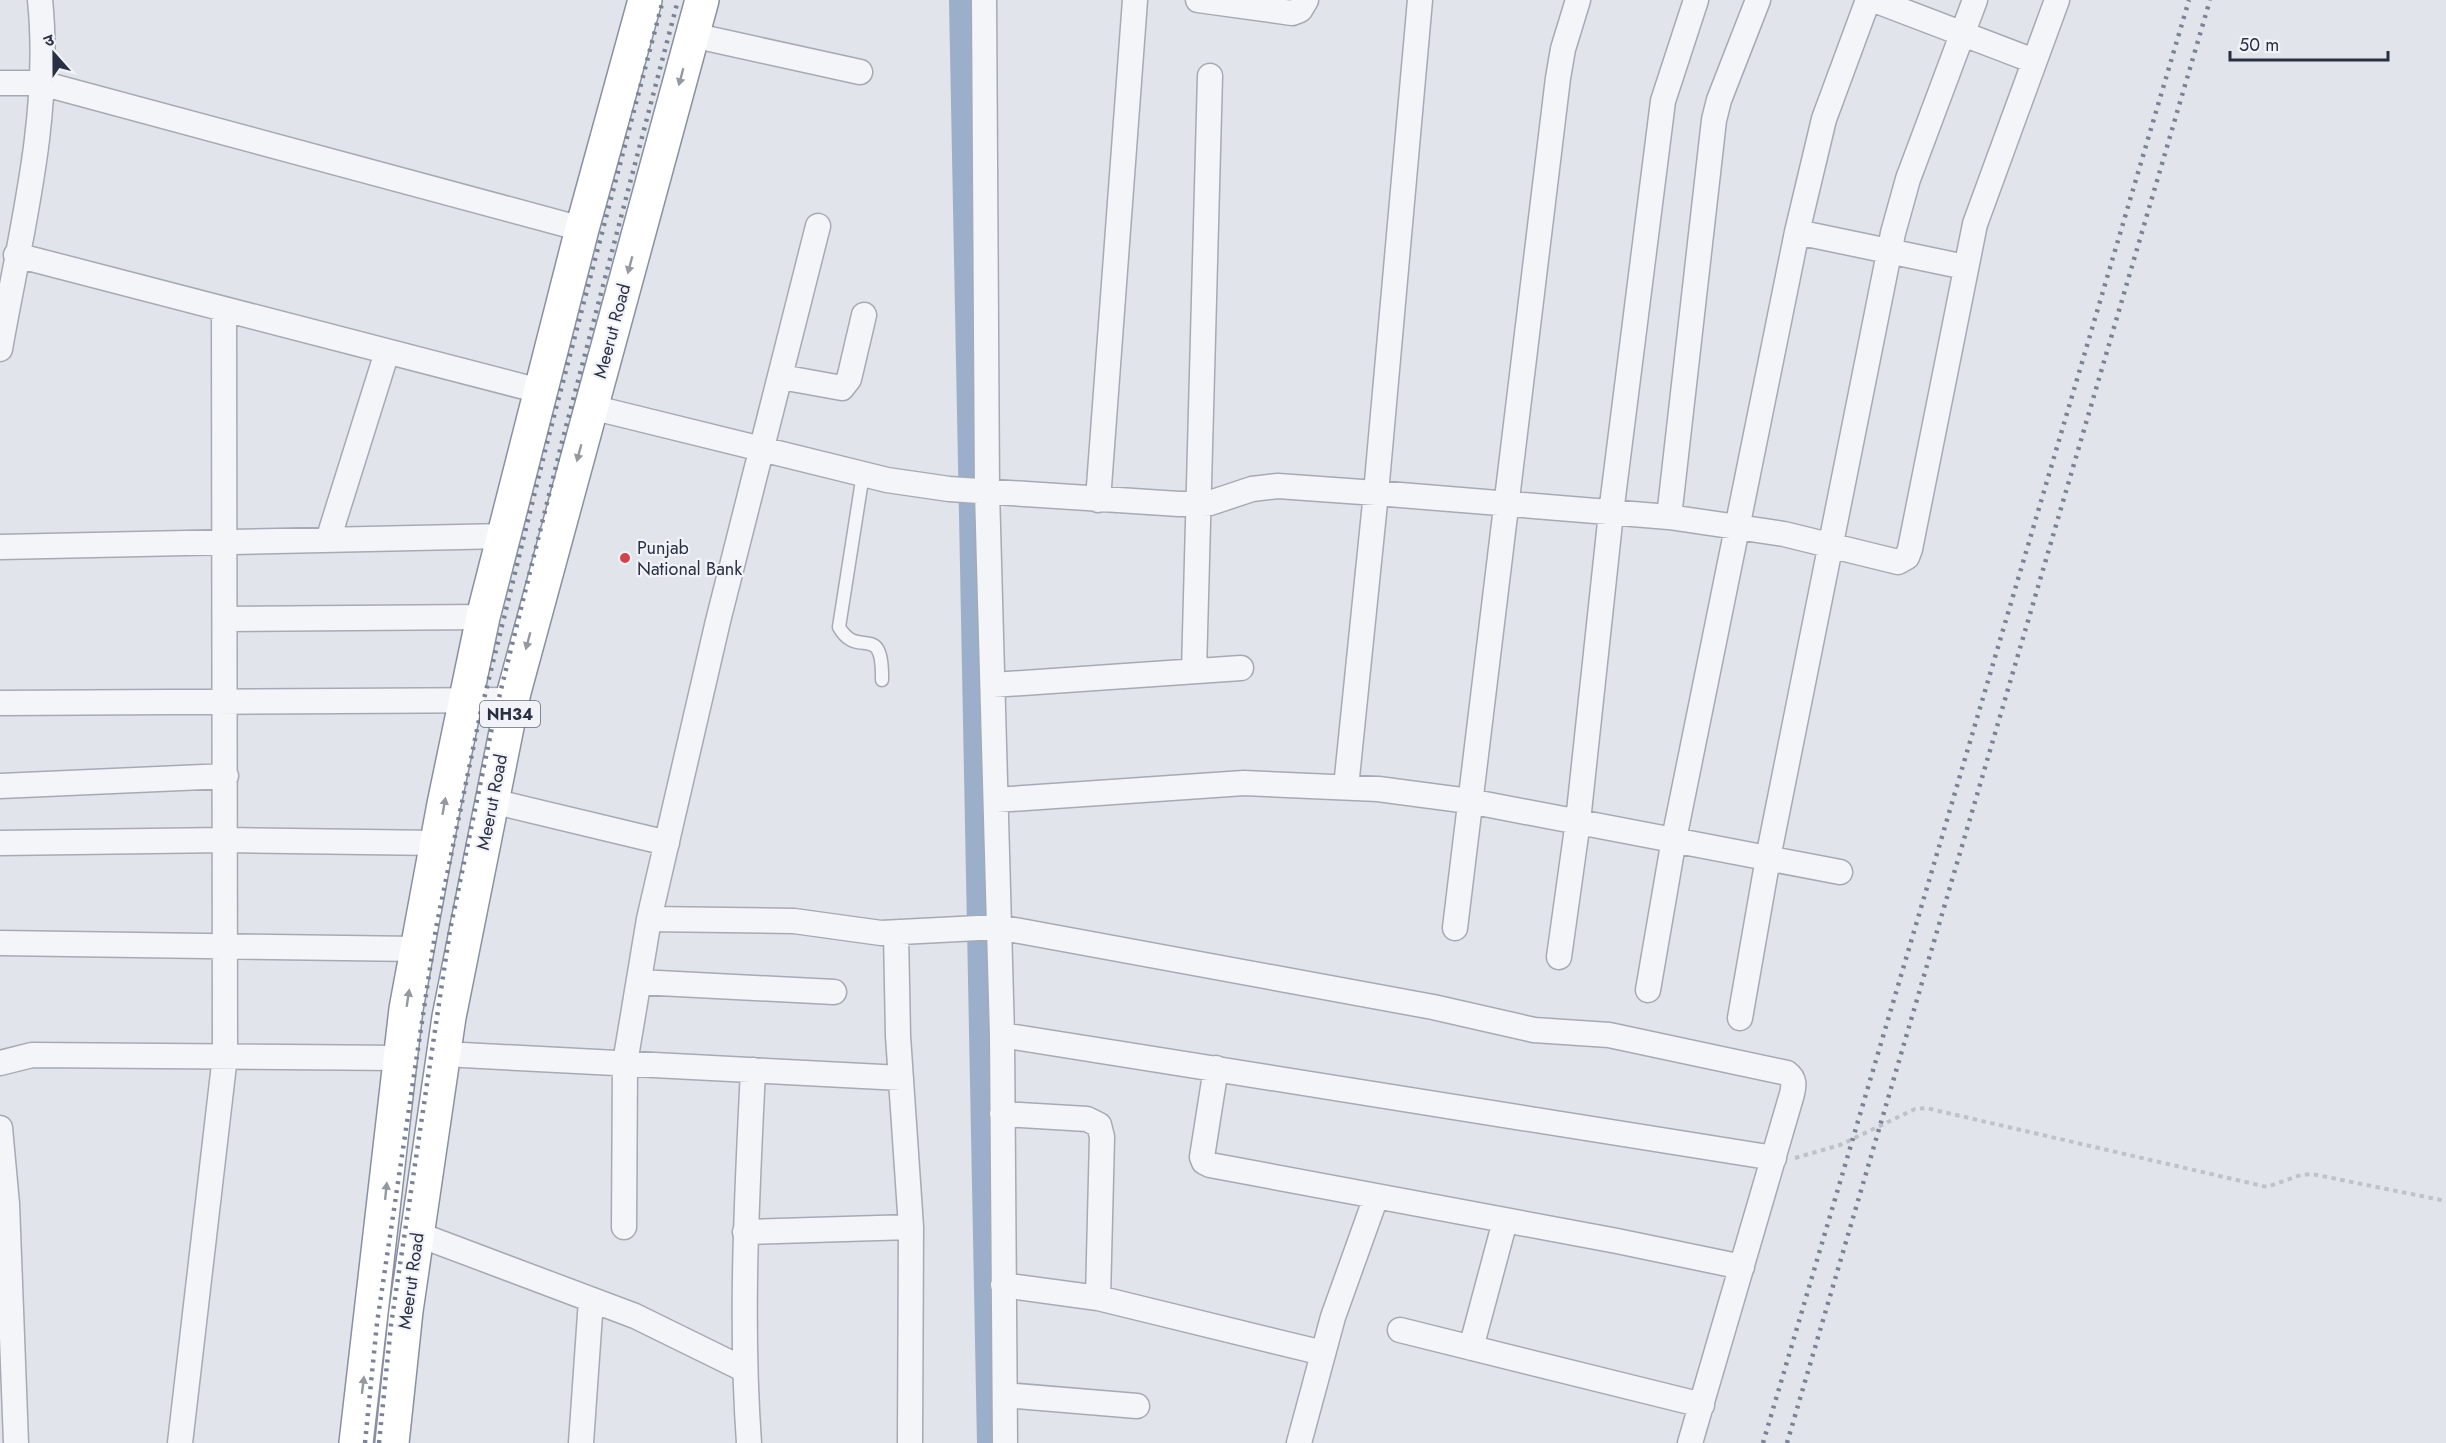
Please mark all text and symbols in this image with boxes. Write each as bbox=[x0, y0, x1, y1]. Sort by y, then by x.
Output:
north arrow bbox=[24, 24, 84, 84]
scale bar bbox=[2230, 24, 2388, 62]
text: उ bbox=[40, 28, 58, 53]
text: 50 m bbox=[2239, 32, 2279, 58]
one-way arrow bbox=[676, 68, 685, 86]
one-way arrow bbox=[625, 256, 634, 274]
street label: Meerut Road bbox=[587, 281, 637, 381]
one-way arrow bbox=[574, 444, 583, 462]
place label: Punjab National Bank bbox=[637, 535, 742, 582]
marker: Punjab National Bank bbox=[618, 551, 632, 565]
one-way arrow bbox=[522, 632, 532, 650]
road number: NH34 bbox=[480, 701, 540, 727]
street label: Meerut Road bbox=[470, 752, 514, 852]
one-way arrow bbox=[440, 796, 449, 815]
one-way arrow bbox=[404, 988, 413, 1007]
one-way arrow bbox=[381, 1182, 391, 1201]
street label: Meerut Road bbox=[391, 1231, 431, 1331]
one-way arrow bbox=[359, 1375, 368, 1394]

